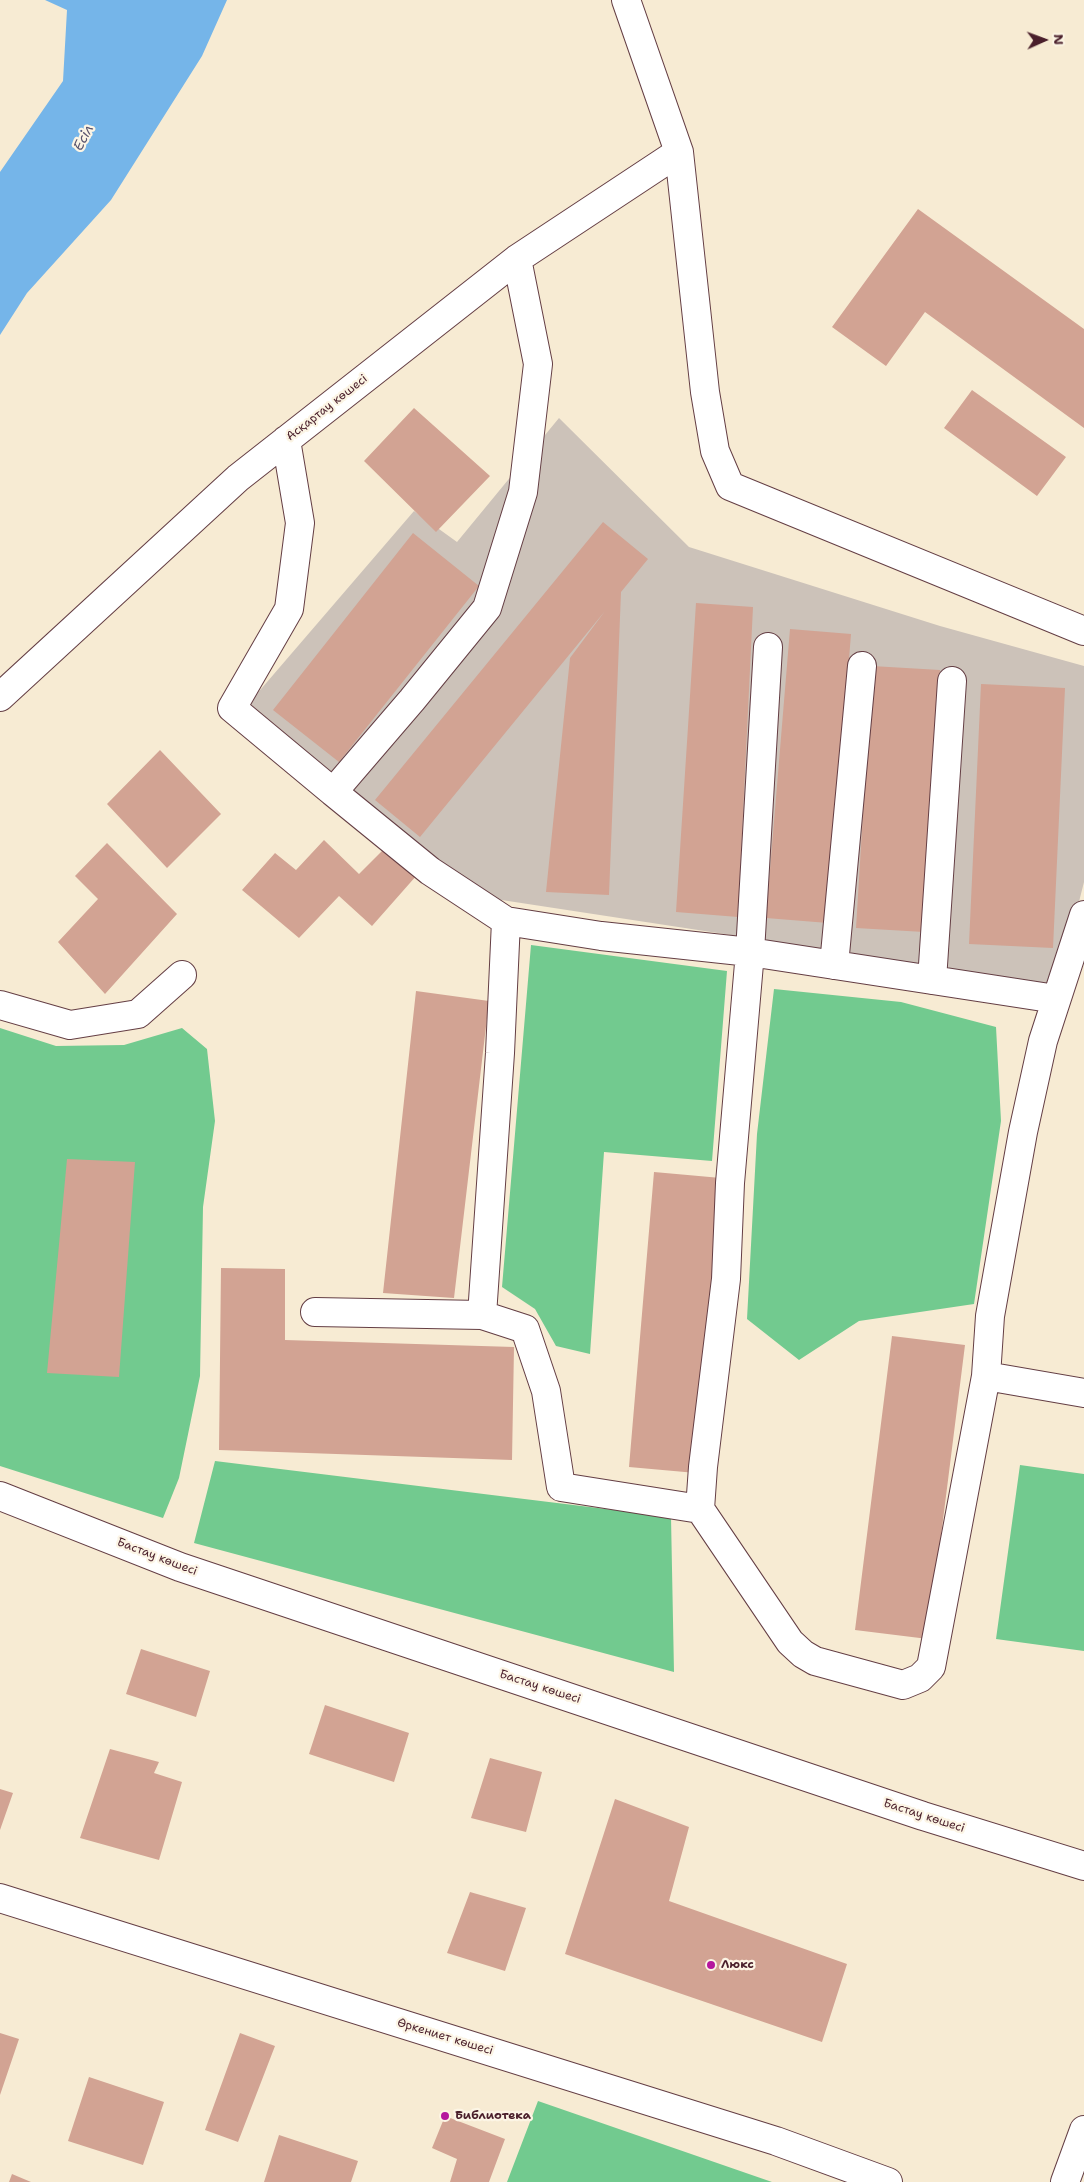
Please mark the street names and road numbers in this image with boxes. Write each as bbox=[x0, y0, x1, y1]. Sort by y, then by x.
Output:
street label: Асқартау көшесі bbox=[284, 372, 370, 444]
street label: Бастау көшесі bbox=[115, 1535, 199, 1579]
street label: Бастау көшесі bbox=[498, 1667, 582, 1707]
street label: Бастау көшесі bbox=[882, 1796, 966, 1836]
street label: Өркениет көшесі bbox=[395, 2016, 495, 2058]

